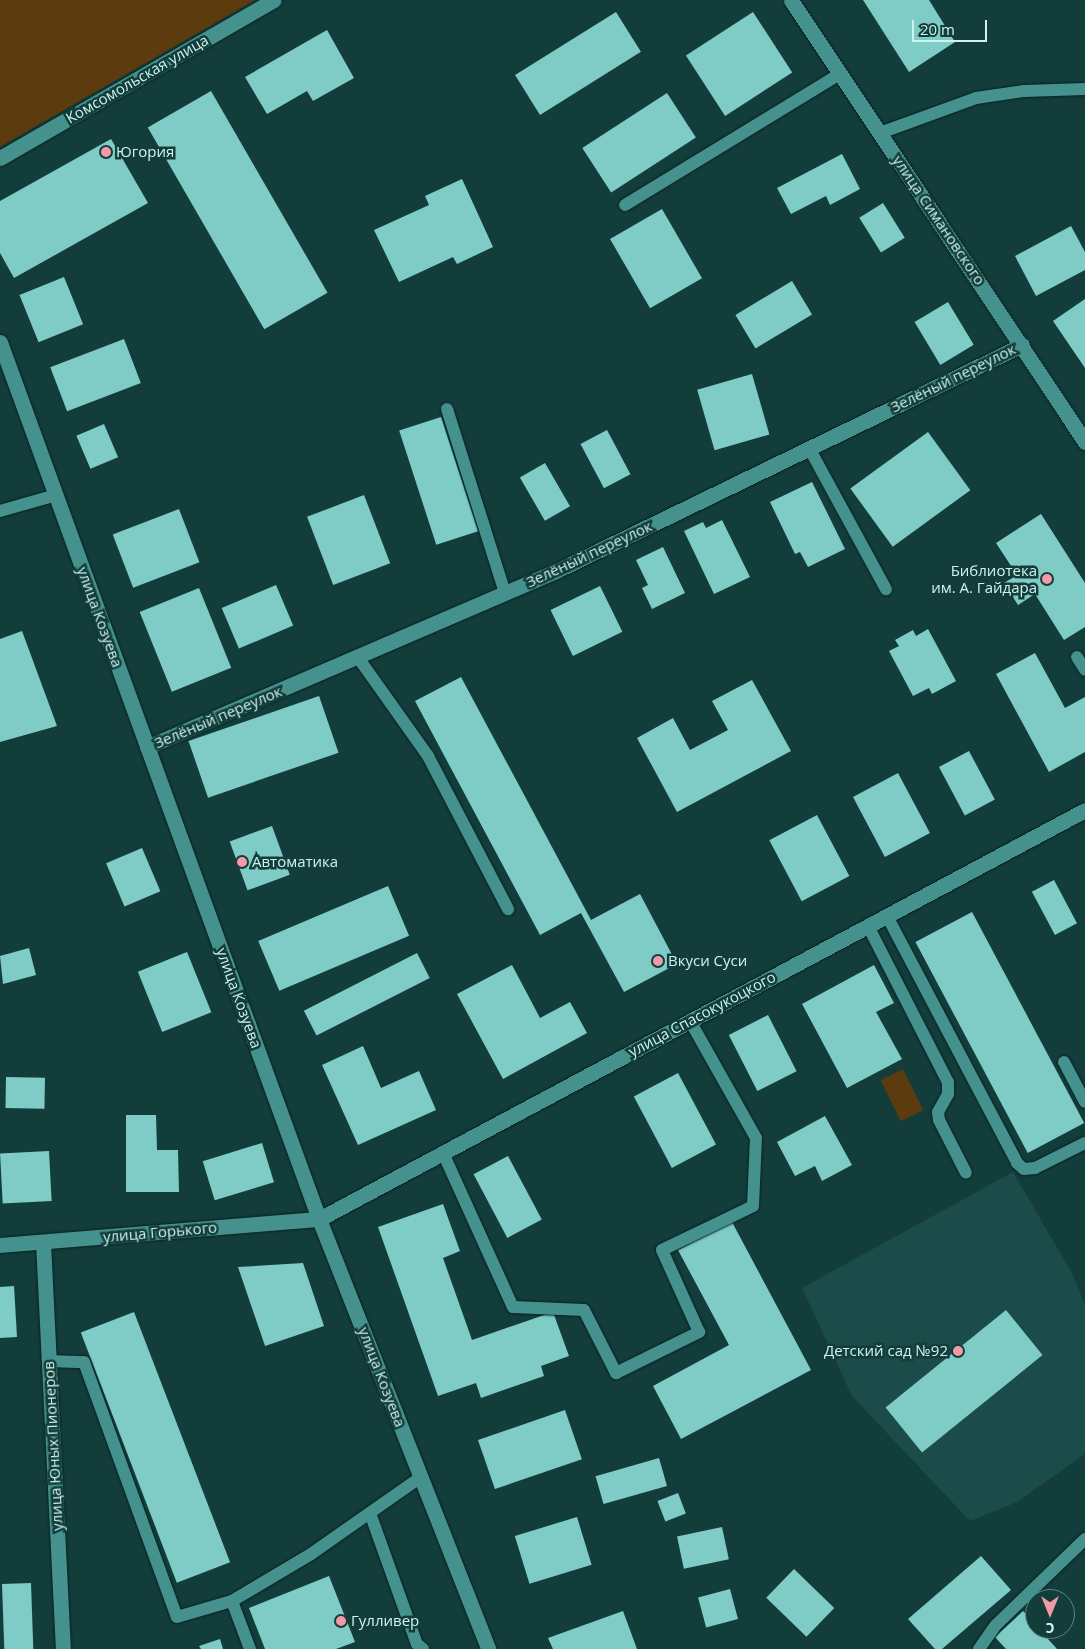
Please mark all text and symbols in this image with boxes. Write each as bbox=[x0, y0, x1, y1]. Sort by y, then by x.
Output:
scale bar bbox=[915, 10, 990, 42]
text: 20 m bbox=[920, 19, 955, 39]
street label: Комсомольская улица bbox=[62, 31, 212, 127]
place label: Югория bbox=[116, 143, 174, 161]
marker: Югория bbox=[100, 146, 112, 158]
street label: улица Симановского bbox=[889, 152, 989, 288]
street label: Зелёный переулок bbox=[888, 340, 1018, 416]
street label: Зелёный переулок bbox=[523, 517, 655, 591]
place label: Библиотека им. А. Гайдара bbox=[931, 561, 1037, 596]
street label: улица Козуева bbox=[73, 564, 127, 670]
marker: Библиотека им. А. Гайдара bbox=[1041, 573, 1053, 585]
street label: Зелёный переулок bbox=[152, 682, 284, 752]
place label: Автоматика bbox=[252, 853, 338, 871]
marker: Автоматика bbox=[236, 856, 248, 868]
street label: улица Козуева bbox=[212, 945, 266, 1051]
place label: Вкуси Суси bbox=[668, 952, 747, 970]
marker: Вкуси Суси bbox=[652, 955, 664, 967]
street label: улица Спасокукоцкого bbox=[625, 968, 779, 1060]
street label: улица Горького bbox=[102, 1218, 218, 1246]
street label: улица Козуева bbox=[355, 1324, 409, 1430]
place label: Детский сад №92 bbox=[824, 1342, 948, 1360]
marker: Детский сад №92 bbox=[952, 1345, 964, 1357]
street label: улица Юных Пионеров bbox=[40, 1361, 66, 1531]
north arrow bbox=[1025, 1589, 1075, 1639]
place label: Гулливер bbox=[351, 1612, 419, 1630]
marker: Гулливер bbox=[335, 1615, 347, 1627]
text: С bbox=[1046, 1619, 1054, 1638]

